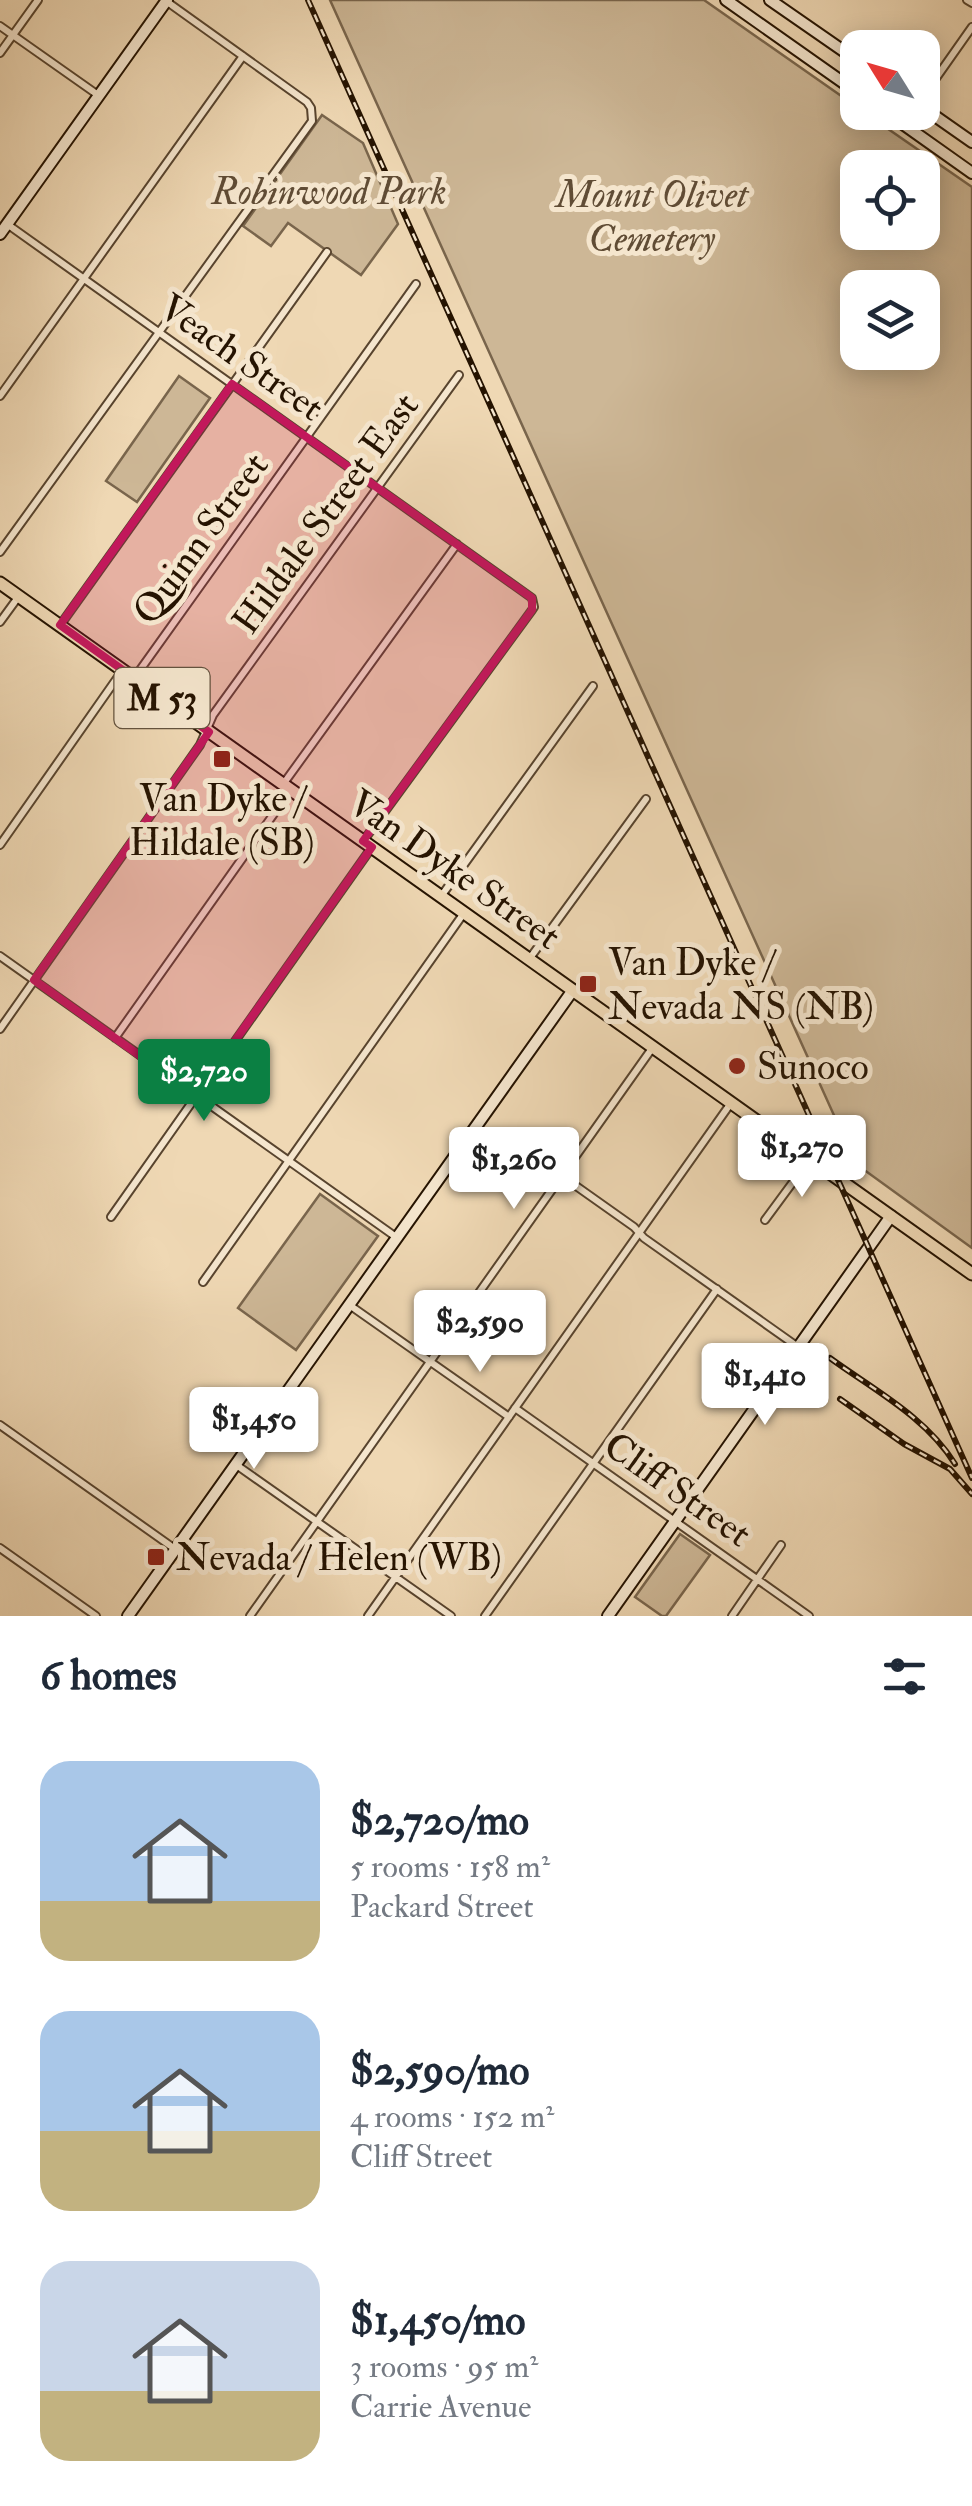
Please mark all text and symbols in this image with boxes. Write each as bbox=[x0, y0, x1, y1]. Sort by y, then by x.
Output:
north arrow bbox=[840, 30, 940, 130]
map controls bbox=[840, 30, 940, 370]
button: locate bbox=[840, 150, 940, 250]
park label: Robinwood Park bbox=[210, 168, 447, 216]
park label: Mount Olivet Cemetery bbox=[554, 171, 750, 263]
button: layers bbox=[840, 270, 940, 370]
street label: Veach Street bbox=[150, 284, 333, 432]
street label: Hildale Street East bbox=[222, 384, 429, 644]
street label: Quinn Street bbox=[122, 443, 279, 634]
road number: M 53 bbox=[114, 668, 210, 728]
marker: Van Dyke / Hildale (SB) bbox=[211, 748, 233, 770]
place label: Van Dyke / Hildale (SB) bbox=[129, 775, 315, 867]
street label: Van Dyke Street bbox=[339, 779, 570, 960]
place label: Van Dyke / Nevada NS (NB) bbox=[608, 939, 874, 1031]
marker: Van Dyke / Nevada NS (NB) bbox=[577, 973, 599, 995]
pin: $2,720 bbox=[123, 1039, 285, 1124]
place label: Sunoco bbox=[757, 1043, 869, 1091]
text: $2,720 bbox=[160, 1051, 248, 1091]
marker: Sunoco bbox=[726, 1055, 748, 1077]
pin: $1,270 bbox=[721, 1115, 883, 1200]
pin: $1,260 bbox=[433, 1127, 595, 1212]
text: $1,270 bbox=[760, 1127, 844, 1167]
text: $1,260 bbox=[471, 1139, 557, 1179]
pin: $2,590 bbox=[399, 1290, 561, 1375]
text: $2,590 bbox=[436, 1302, 524, 1342]
pin: $1,410 bbox=[684, 1343, 846, 1428]
text: $1,410 bbox=[724, 1355, 806, 1395]
pin: $1,450 bbox=[173, 1387, 335, 1472]
text: $1,450 bbox=[211, 1399, 297, 1439]
street label: Cliff Street bbox=[594, 1422, 760, 1558]
place label: Nevada / Helen (WB) bbox=[176, 1534, 502, 1582]
marker: Nevada / Helen (WB) bbox=[145, 1546, 167, 1568]
icon: filters bbox=[877, 1649, 932, 1704]
text: 6 homes bbox=[40, 1650, 177, 1702]
text: $2,720/mo bbox=[350, 1795, 529, 1847]
icon: home bbox=[120, 1801, 240, 1921]
text: 5 rooms · 158 m² bbox=[350, 1847, 550, 1887]
text: Packard Street bbox=[350, 1887, 534, 1927]
text: $2,590/mo bbox=[350, 2045, 529, 2097]
icon: home bbox=[120, 2051, 240, 2171]
text: 4 rooms · 152 m² bbox=[350, 2097, 554, 2137]
text: Cliff Street bbox=[350, 2137, 492, 2177]
text: $1,450/mo bbox=[350, 2295, 526, 2347]
icon: home bbox=[120, 2301, 240, 2421]
text: 3 rooms · 95 m² bbox=[350, 2347, 538, 2387]
text: Carrie Avenue bbox=[350, 2387, 531, 2427]

